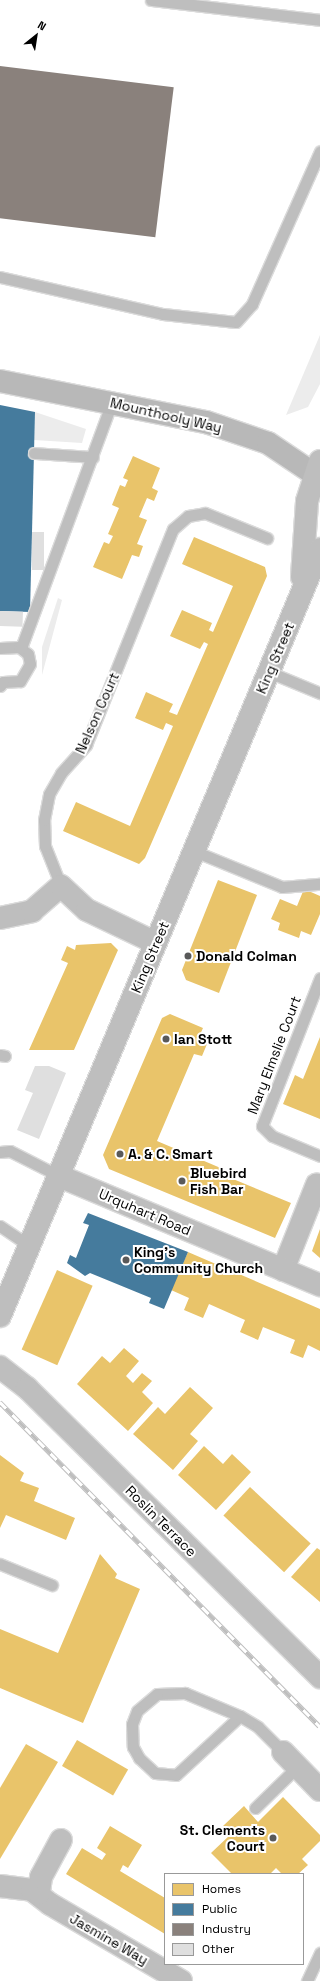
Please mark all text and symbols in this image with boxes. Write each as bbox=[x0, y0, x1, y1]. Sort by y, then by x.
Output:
north arrow bbox=[16, 16, 56, 56]
text: N bbox=[35, 18, 49, 34]
street label: Mounthooly Way bbox=[108, 394, 224, 436]
street label: King Street bbox=[252, 620, 298, 696]
street label: Nelson Court bbox=[72, 670, 122, 756]
street label: King Street bbox=[127, 919, 173, 995]
place label: Donald Colman bbox=[196, 948, 297, 964]
marker: Donald Colman bbox=[183, 951, 193, 961]
street label: Mary Elmslie Court bbox=[244, 994, 304, 1116]
place label: Ian Stott bbox=[174, 1031, 232, 1047]
marker: Ian Stott bbox=[161, 1034, 171, 1044]
place label: A. & C. Smart bbox=[128, 1146, 214, 1162]
marker: A. & C. Smart bbox=[115, 1149, 125, 1159]
place label: Bluebird Fish Bar bbox=[190, 1165, 247, 1198]
marker: Bluebird Fish Bar bbox=[177, 1176, 187, 1186]
street label: Urquhart Road bbox=[97, 1185, 193, 1239]
place label: King's Community Church bbox=[134, 1244, 263, 1276]
marker: King's Community Church bbox=[121, 1255, 131, 1265]
street label: Roslin Terrace bbox=[122, 1482, 200, 1560]
place label: St. Clements Court bbox=[179, 1822, 265, 1854]
marker: St. Clements Court bbox=[268, 1833, 278, 1843]
legend bbox=[164, 1873, 304, 1965]
text: Homes bbox=[202, 1881, 241, 1897]
text: Public bbox=[202, 1901, 237, 1917]
street label: Jasmine Way bbox=[67, 1910, 151, 1968]
text: Industry bbox=[202, 1921, 251, 1937]
text: Other bbox=[202, 1941, 235, 1957]

